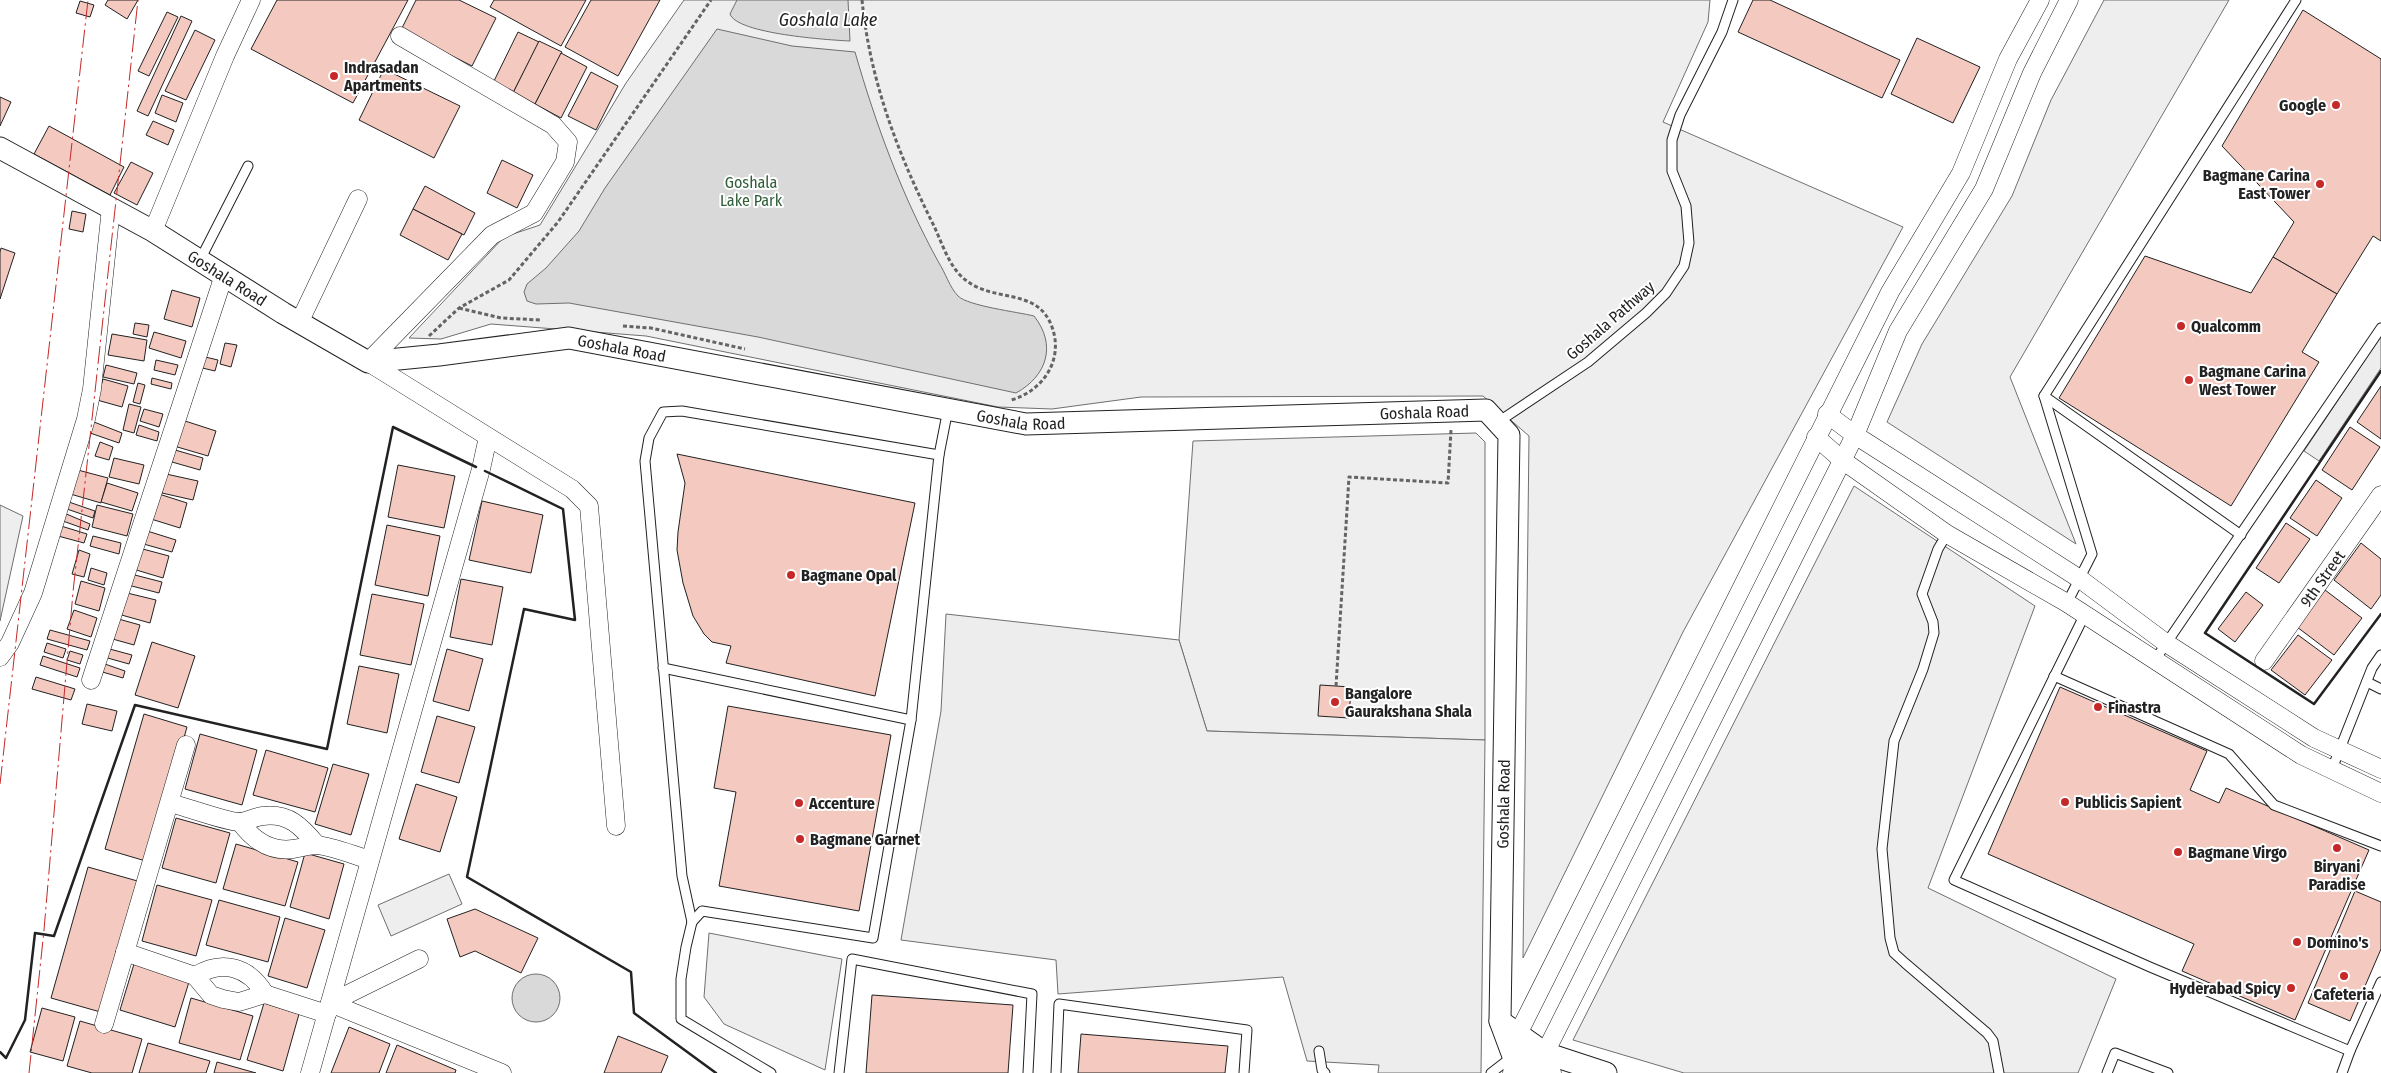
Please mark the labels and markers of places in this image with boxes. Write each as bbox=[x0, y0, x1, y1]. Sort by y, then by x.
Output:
place label: Indrasadan Apartments bbox=[343, 58, 422, 95]
marker: Indrasadan Apartments bbox=[328, 70, 340, 82]
place label: Google bbox=[2279, 96, 2326, 115]
marker: Google bbox=[2330, 99, 2342, 111]
place label: Bagmane Carina East Tower bbox=[2203, 166, 2310, 203]
marker: Bagmane Carina East Tower bbox=[2314, 178, 2326, 190]
place label: Qualcomm bbox=[2191, 317, 2261, 336]
marker: Qualcomm bbox=[2175, 320, 2187, 332]
place label: Bagmane Carina West Tower bbox=[2199, 362, 2306, 399]
marker: Bagmane Carina West Tower bbox=[2183, 374, 2195, 386]
place label: Bagmane Opal bbox=[801, 566, 897, 585]
marker: Bagmane Opal bbox=[785, 569, 797, 581]
place label: Bangalore Gaurakshana Shala bbox=[1345, 684, 1472, 721]
marker: Bangalore Gaurakshana Shala bbox=[1329, 696, 1341, 708]
place label: Finastra bbox=[2108, 698, 2161, 717]
marker: Finastra bbox=[2092, 701, 2104, 713]
place label: Publicis Sapient bbox=[2075, 793, 2182, 812]
place label: Accenture bbox=[808, 794, 875, 813]
marker: Publicis Sapient bbox=[2059, 796, 2071, 808]
marker: Accenture bbox=[793, 797, 805, 809]
place label: Bagmane Garnet bbox=[810, 830, 920, 849]
marker: Bagmane Garnet bbox=[794, 833, 806, 845]
marker: Biryani Paradise bbox=[2331, 842, 2343, 854]
place label: Bagmane Virgo bbox=[2188, 843, 2288, 862]
marker: Bagmane Virgo bbox=[2172, 846, 2184, 858]
place label: Biryani Paradise bbox=[2308, 857, 2366, 894]
place label: Domino's bbox=[2307, 933, 2369, 952]
marker: Domino's bbox=[2291, 936, 2303, 948]
marker: Cafeteria bbox=[2338, 970, 2350, 982]
place label: Hyderabad Spicy bbox=[2169, 979, 2281, 998]
marker: Hyderabad Spicy bbox=[2285, 982, 2297, 994]
place label: Cafeteria bbox=[2314, 985, 2374, 1004]

